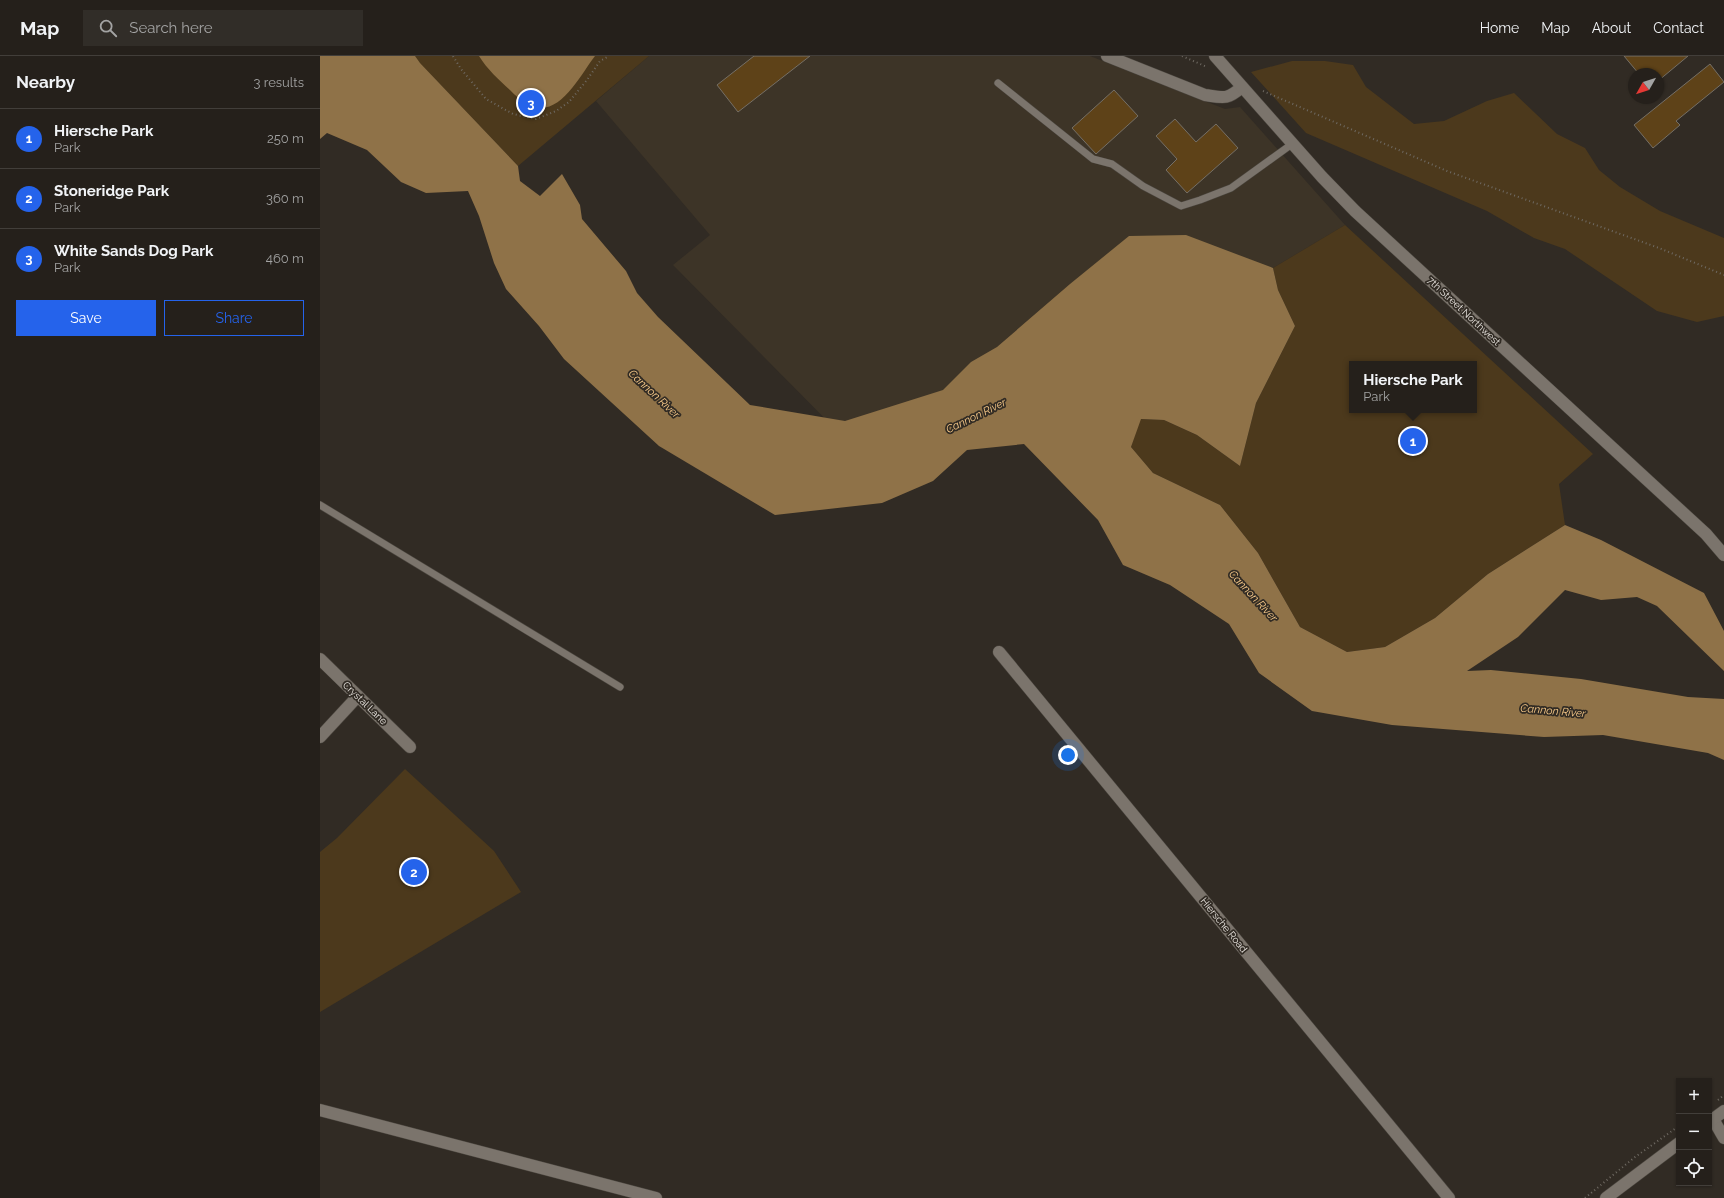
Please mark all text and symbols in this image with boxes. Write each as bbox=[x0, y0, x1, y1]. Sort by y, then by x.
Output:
search box bbox=[83, 10, 363, 46]
text: Map bbox=[20, 17, 59, 39]
icon: search bbox=[97, 17, 119, 39]
text: Search here bbox=[129, 19, 213, 37]
text: Home bbox=[1480, 20, 1519, 36]
text: Map bbox=[1541, 20, 1570, 36]
text: About bbox=[1592, 20, 1631, 36]
text: Contact bbox=[1653, 20, 1704, 36]
north arrow bbox=[1628, 68, 1664, 104]
text: Nearby bbox=[16, 72, 75, 92]
text: 3 results bbox=[254, 75, 304, 90]
pin: 3 bbox=[518, 88, 544, 118]
text: Hiersche Park bbox=[54, 122, 153, 140]
text: 1 bbox=[26, 131, 32, 146]
text: 250 m bbox=[267, 131, 304, 146]
text: Park bbox=[54, 140, 81, 155]
text: Stoneridge Park bbox=[54, 182, 169, 200]
text: 2 bbox=[25, 191, 33, 206]
text: 360 m bbox=[266, 191, 304, 206]
text: Park bbox=[54, 200, 81, 215]
text: White Sands Dog Park bbox=[54, 242, 213, 260]
text: 3 bbox=[25, 251, 33, 266]
text: 460 m bbox=[266, 251, 304, 266]
text: Park bbox=[54, 260, 81, 275]
street label: 7th Street Northwest bbox=[1425, 274, 1503, 348]
button: Save bbox=[16, 300, 156, 336]
button: Share bbox=[164, 300, 304, 336]
popup bbox=[1349, 361, 1477, 413]
water label: Cannon River bbox=[626, 367, 683, 422]
text: Hiersche Park bbox=[1363, 371, 1463, 389]
text: Park bbox=[1363, 389, 1390, 404]
water label: Cannon River bbox=[944, 395, 1009, 436]
pin: 1 bbox=[1400, 426, 1426, 456]
water label: Cannon River bbox=[1226, 568, 1281, 625]
street label: Crystal Lane bbox=[341, 679, 389, 727]
water label: Cannon River bbox=[1520, 702, 1587, 720]
your location bbox=[1058, 745, 1078, 765]
pin: 2 bbox=[401, 857, 427, 887]
street label: Hiersche Road bbox=[1198, 895, 1250, 955]
map controls bbox=[1676, 1078, 1712, 1186]
button: + bbox=[1676, 1078, 1712, 1114]
button: − bbox=[1676, 1114, 1712, 1150]
button: locate bbox=[1676, 1150, 1712, 1186]

